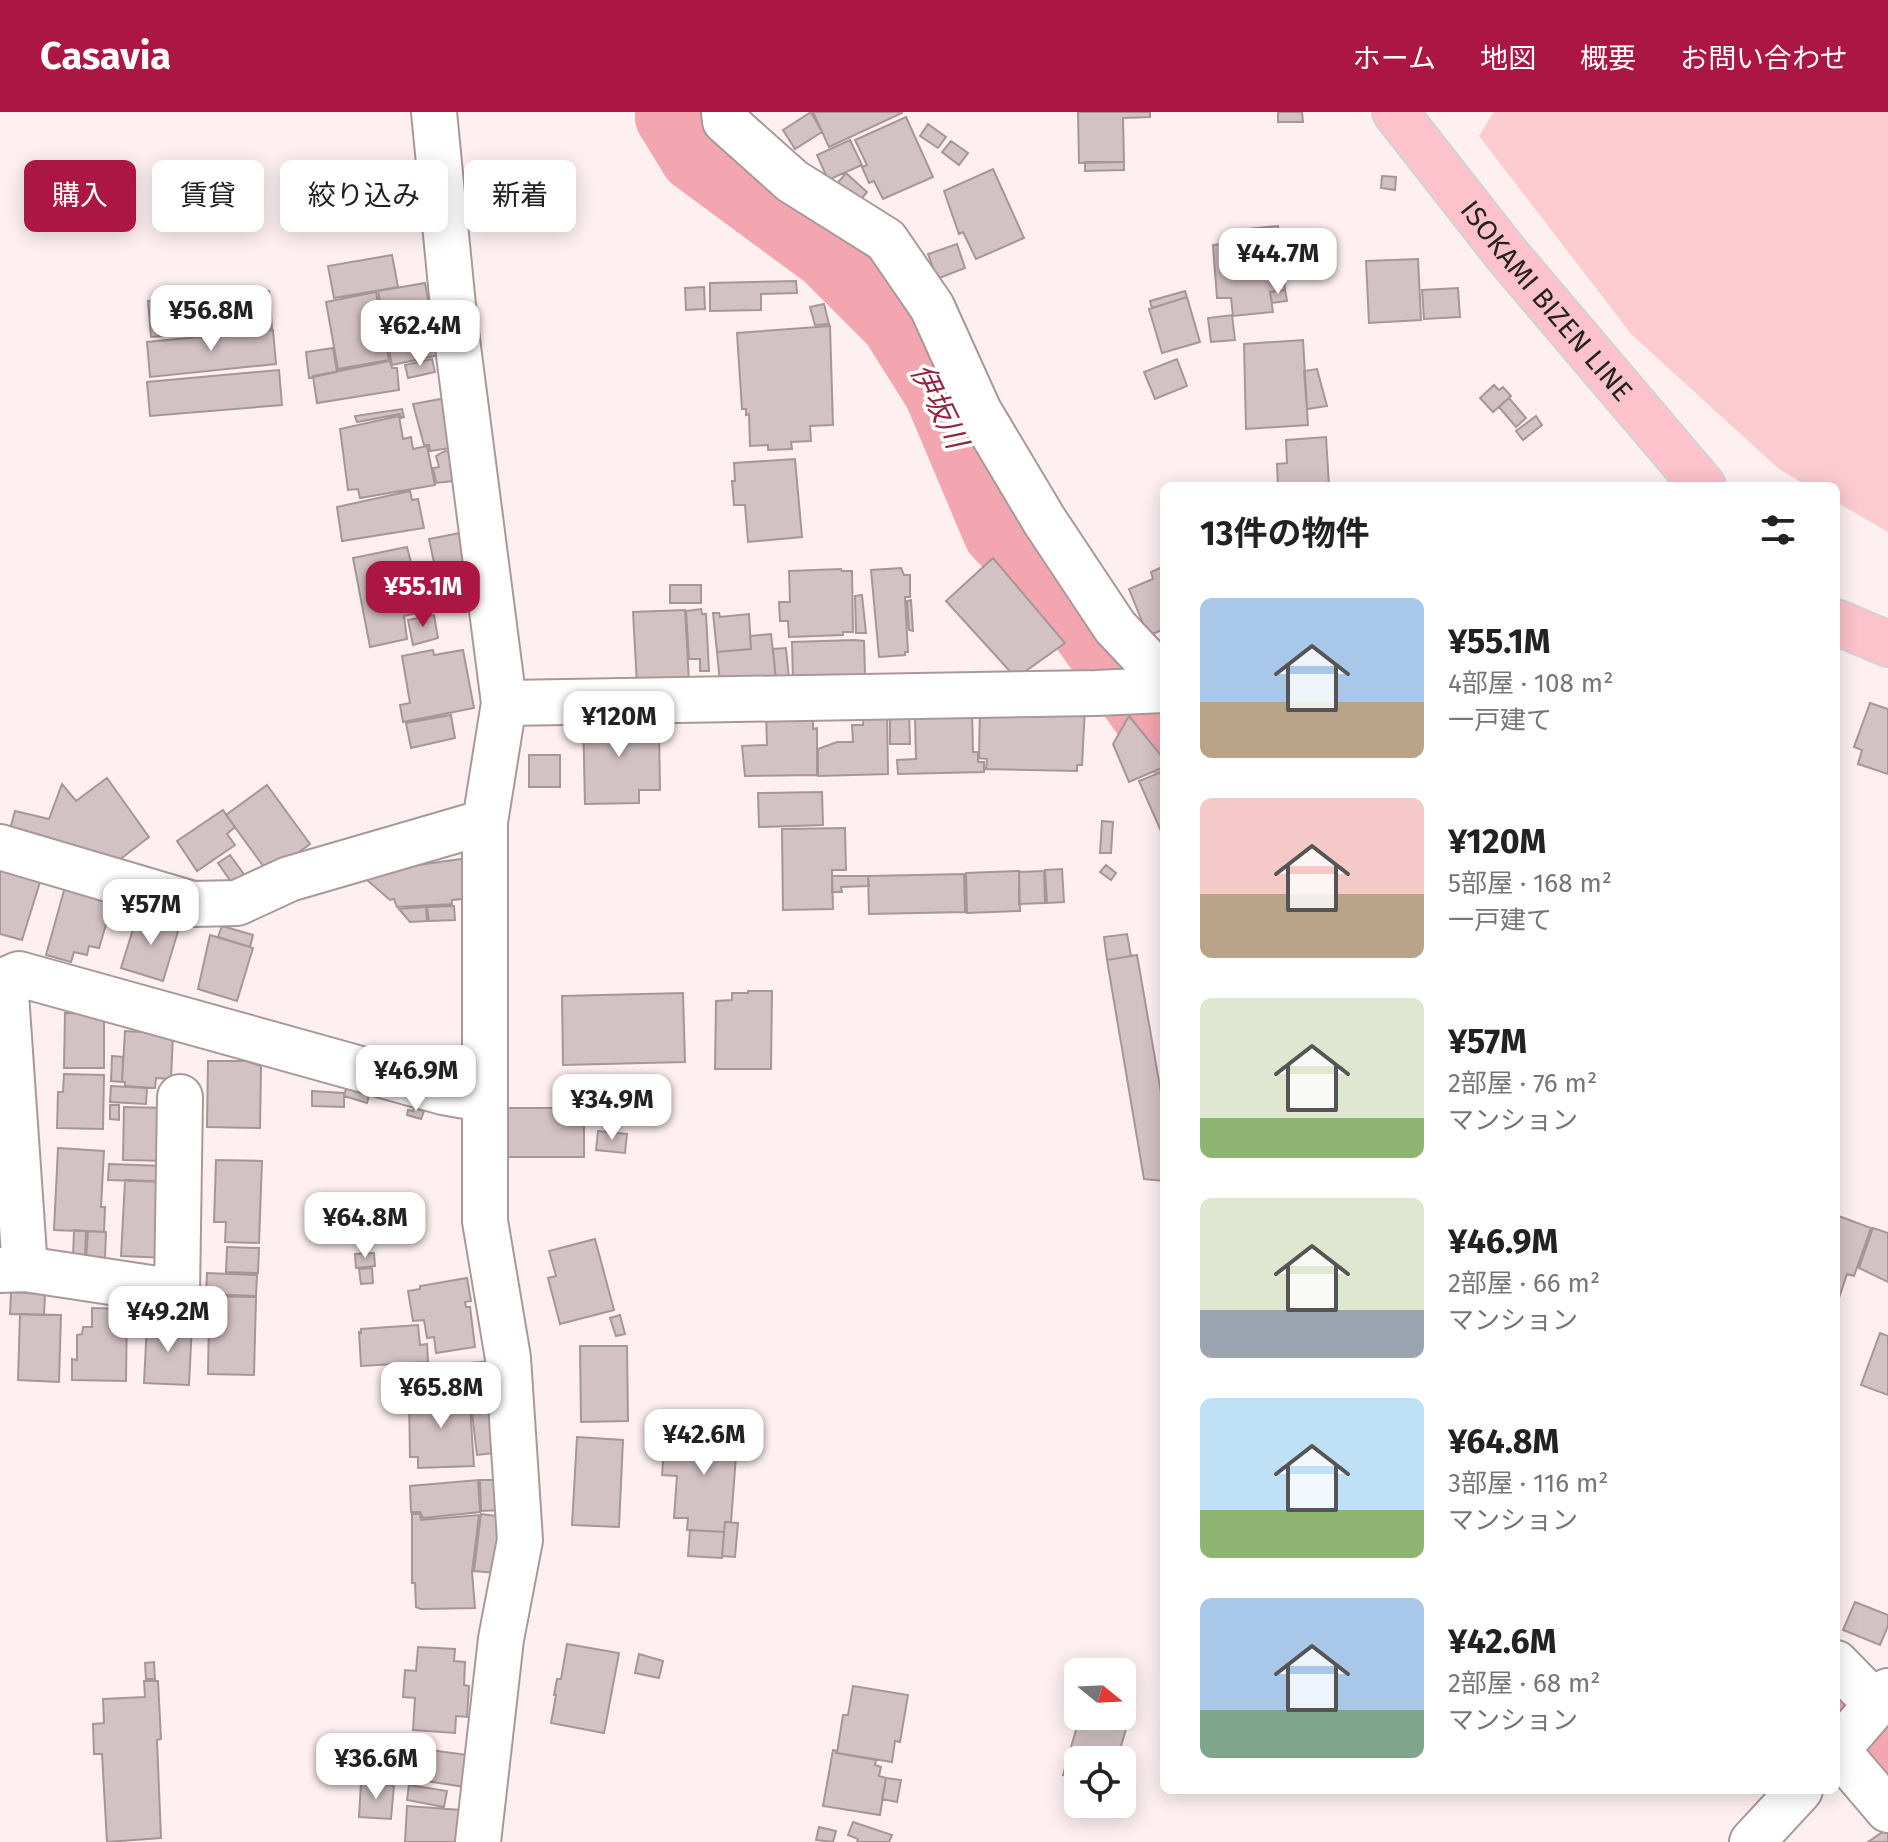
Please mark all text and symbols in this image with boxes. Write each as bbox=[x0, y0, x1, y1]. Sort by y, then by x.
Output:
text: Casavia bbox=[40, 33, 171, 79]
text: ホーム bbox=[1353, 42, 1436, 75]
text: 地図 bbox=[1480, 42, 1536, 75]
text: 概要 bbox=[1580, 42, 1636, 75]
text: お問い合わせ bbox=[1680, 42, 1848, 75]
chip: 購入 bbox=[24, 160, 136, 232]
chip: 賃貸 bbox=[152, 160, 264, 232]
chip: 絞り込み bbox=[280, 160, 448, 232]
chip: 新着 bbox=[464, 160, 576, 232]
street label: ISOKAMI BIZEN LINE bbox=[1454, 194, 1639, 408]
pin: ¥44.7M bbox=[1213, 228, 1343, 296]
text: ¥44.7M bbox=[1237, 238, 1319, 269]
pin: ¥56.8M bbox=[146, 285, 276, 353]
text: ¥56.8M bbox=[169, 295, 253, 326]
pin: ¥62.4M bbox=[355, 300, 485, 368]
text: ¥62.4M bbox=[379, 310, 461, 341]
water label: 伊坂川 bbox=[903, 358, 976, 457]
icon: filters bbox=[1756, 508, 1800, 552]
text: 13件の物件 bbox=[1200, 513, 1369, 554]
pin: ¥55.1M bbox=[358, 561, 488, 629]
text: ¥55.1M bbox=[384, 571, 462, 602]
text: ¥55.1M bbox=[1448, 621, 1551, 662]
icon: home bbox=[1264, 630, 1360, 726]
text: 4部屋 · 108 m² bbox=[1448, 668, 1613, 699]
pin: ¥120M bbox=[563, 691, 675, 759]
text: ¥120M bbox=[581, 701, 657, 732]
text: 一戸建て bbox=[1448, 705, 1552, 736]
text: ¥120M bbox=[1448, 821, 1546, 862]
icon: home bbox=[1264, 830, 1360, 926]
text: 5部屋 · 168 m² bbox=[1448, 868, 1612, 899]
pin: ¥57M bbox=[104, 879, 198, 947]
text: ¥57M bbox=[121, 889, 181, 920]
text: 一戸建て bbox=[1448, 905, 1552, 936]
text: ¥57M bbox=[1448, 1021, 1527, 1062]
icon: home bbox=[1264, 1030, 1360, 1126]
pin: ¥46.9M bbox=[351, 1045, 481, 1113]
text: ¥46.9M bbox=[374, 1055, 458, 1086]
text: 2部屋 · 76 m² bbox=[1448, 1068, 1597, 1099]
pin: ¥34.9M bbox=[547, 1074, 677, 1142]
text: ¥34.9M bbox=[570, 1084, 654, 1115]
text: マンション bbox=[1448, 1105, 1578, 1136]
pin: ¥64.8M bbox=[300, 1192, 430, 1260]
text: ¥64.8M bbox=[322, 1202, 408, 1233]
text: ¥46.9M bbox=[1448, 1221, 1558, 1262]
icon: home bbox=[1264, 1230, 1360, 1326]
text: 2部屋 · 66 m² bbox=[1448, 1268, 1600, 1299]
pin: ¥49.2M bbox=[103, 1286, 233, 1354]
text: ¥49.2M bbox=[126, 1296, 210, 1327]
text: マンション bbox=[1448, 1305, 1578, 1336]
pin: ¥65.8M bbox=[376, 1362, 506, 1430]
text: ¥65.8M bbox=[399, 1372, 483, 1403]
pin: ¥42.6M bbox=[639, 1409, 769, 1477]
text: ¥42.6M bbox=[663, 1419, 745, 1450]
text: ¥64.8M bbox=[1448, 1421, 1559, 1462]
icon: home bbox=[1264, 1430, 1360, 1526]
text: 3部屋 · 116 m² bbox=[1448, 1468, 1608, 1499]
text: マンション bbox=[1448, 1505, 1578, 1536]
text: ¥42.6M bbox=[1448, 1621, 1556, 1662]
icon: home bbox=[1264, 1630, 1360, 1726]
north arrow bbox=[1064, 1658, 1136, 1730]
map controls bbox=[1064, 1658, 1136, 1818]
text: 2部屋 · 68 m² bbox=[1448, 1668, 1601, 1699]
text: マンション bbox=[1448, 1705, 1578, 1736]
pin: ¥36.6M bbox=[311, 1733, 441, 1801]
text: ¥36.6M bbox=[334, 1743, 418, 1774]
button: locate bbox=[1064, 1746, 1136, 1818]

